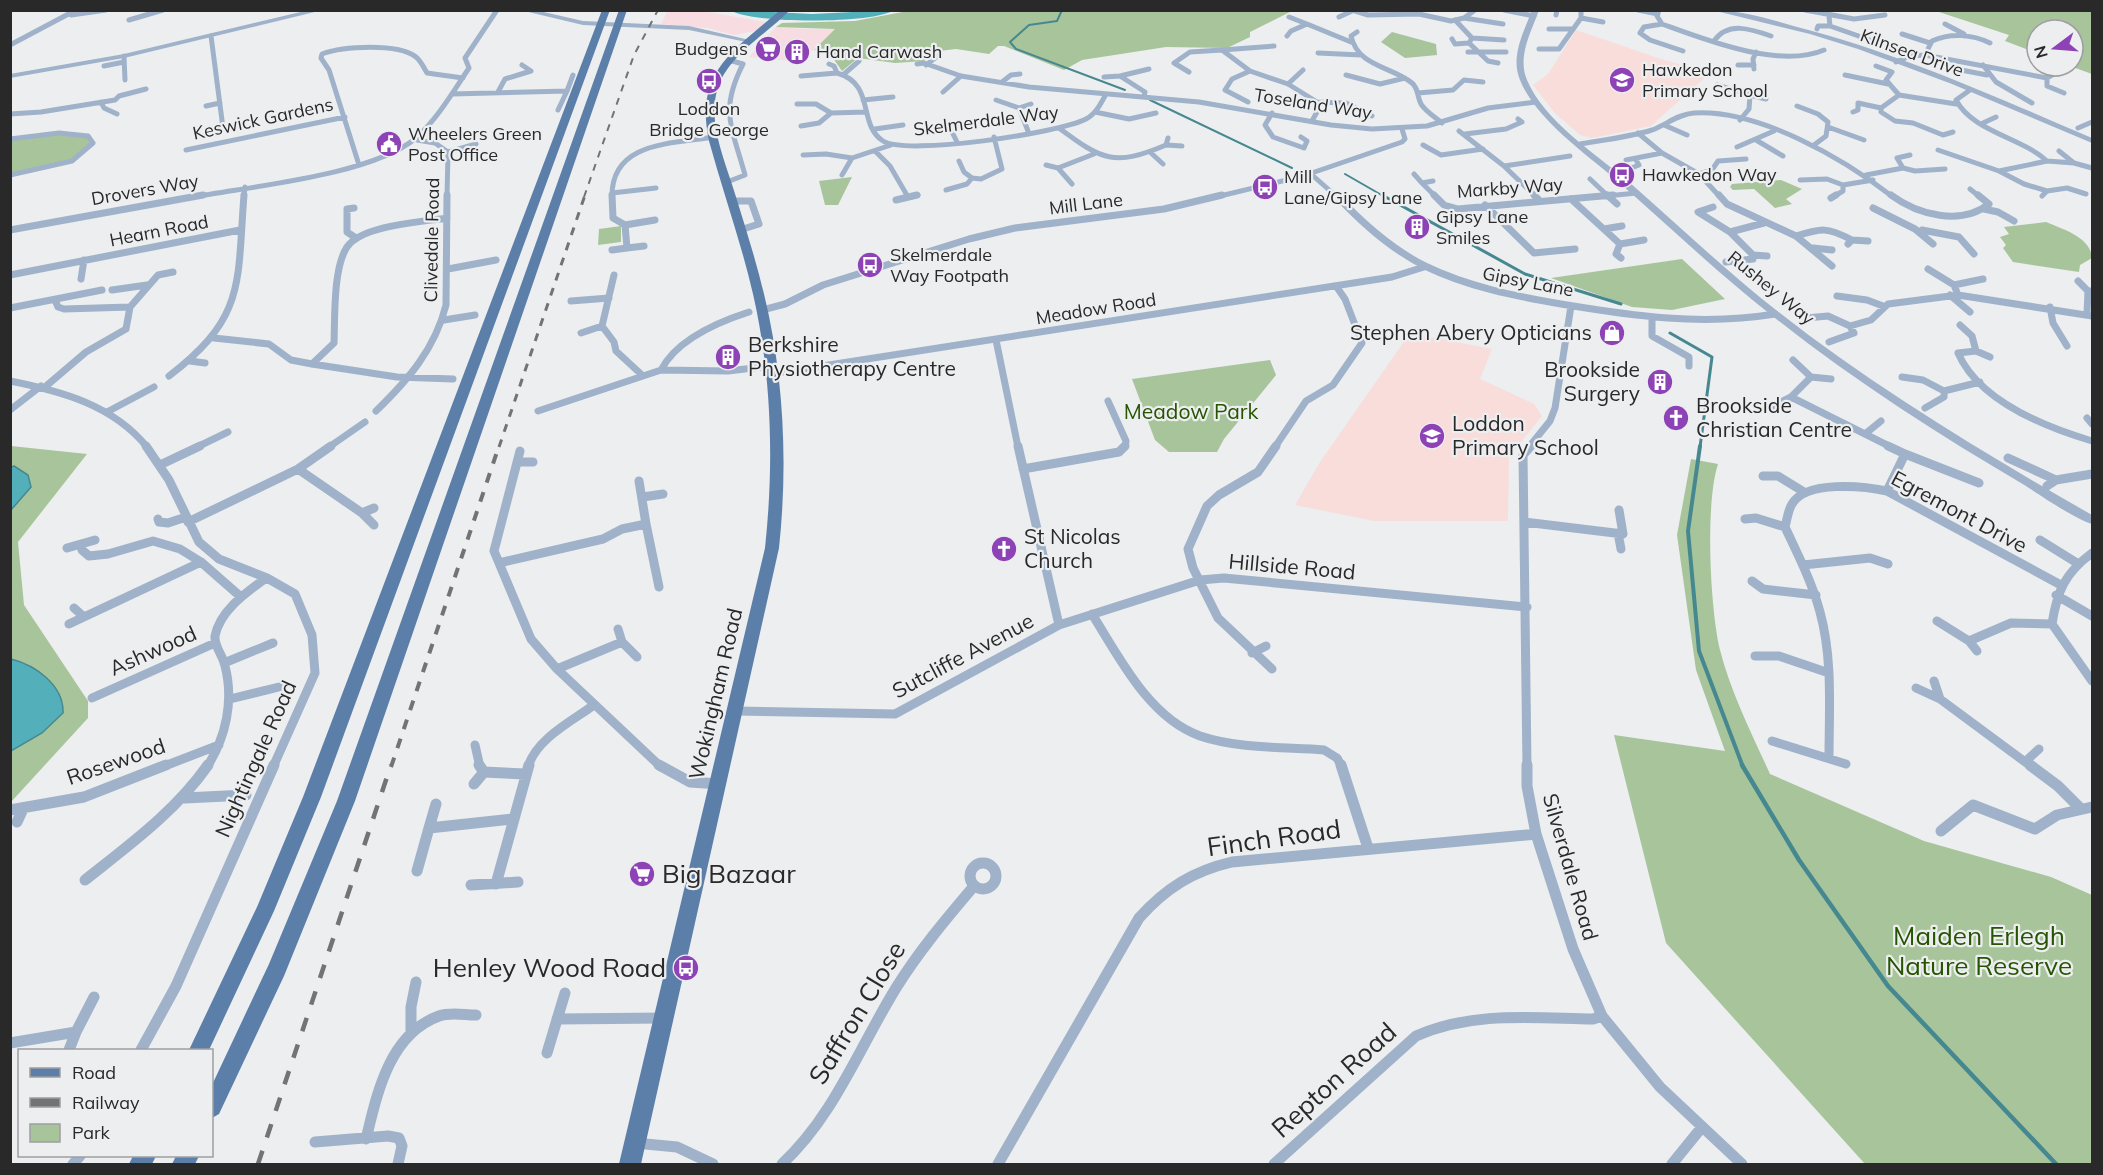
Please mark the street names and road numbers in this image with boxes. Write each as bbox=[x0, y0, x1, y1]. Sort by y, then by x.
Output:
street label: Kilnsea Drive bbox=[1857, 23, 1967, 82]
street label: Toseland Way bbox=[1253, 83, 1374, 124]
street label: Keswick Gardens bbox=[191, 92, 335, 145]
street label: Skelmerdale Way bbox=[912, 100, 1060, 141]
street label: Drovers Way bbox=[89, 169, 201, 210]
street label: Markby Way bbox=[1456, 172, 1564, 203]
street label: Clivedale Road bbox=[419, 177, 444, 302]
street label: Mill Lane bbox=[1048, 188, 1124, 219]
street label: Hearn Road bbox=[107, 210, 210, 251]
street label: Rushey Way bbox=[1723, 245, 1820, 330]
street label: Gipsy Lane bbox=[1481, 261, 1576, 302]
street label: Meadow Road bbox=[1034, 288, 1158, 329]
street label: Egremont Drive bbox=[1887, 464, 2032, 558]
street label: Hillside Road bbox=[1227, 547, 1357, 585]
street label: Wokingham Road bbox=[683, 605, 747, 782]
street label: Sutcliffe Avenue bbox=[887, 607, 1038, 703]
street label: Ashwood bbox=[105, 619, 200, 681]
street label: Nightingale Road bbox=[209, 676, 301, 841]
street label: Rosewood bbox=[63, 732, 168, 790]
street label: Silverdale Road bbox=[1538, 790, 1604, 943]
street label: Finch Road bbox=[1205, 812, 1343, 863]
street label: Saffron Close bbox=[801, 935, 912, 1090]
street label: Repton Road bbox=[1264, 1015, 1403, 1144]

